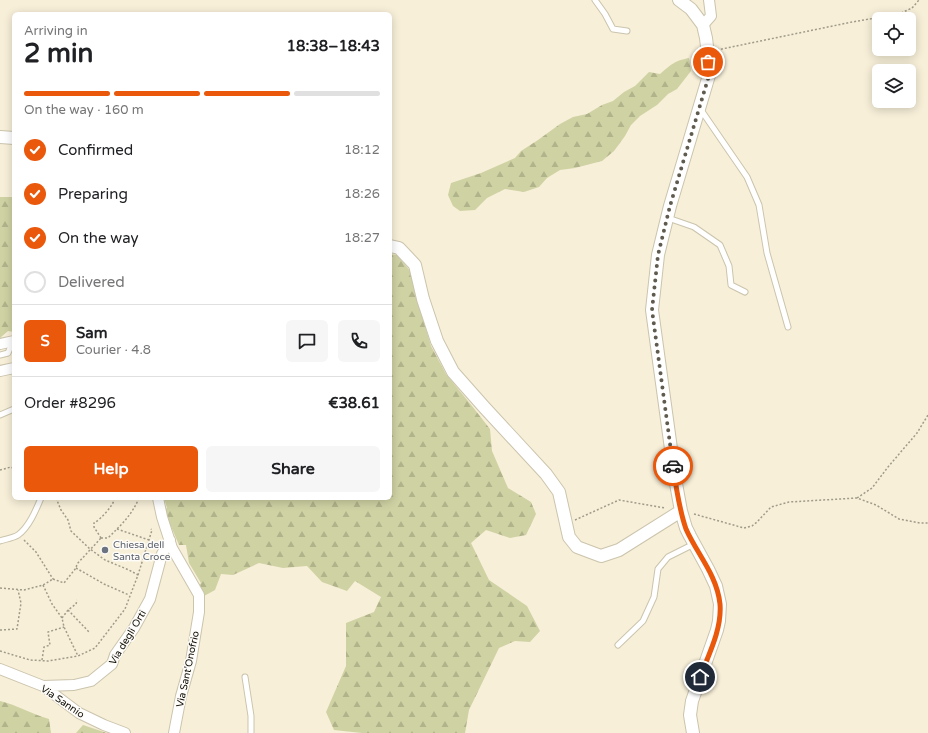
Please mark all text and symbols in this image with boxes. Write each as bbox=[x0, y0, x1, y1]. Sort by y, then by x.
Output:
map controls bbox=[872, 12, 916, 108]
button: locate bbox=[872, 12, 916, 56]
text: Arriving in bbox=[24, 23, 88, 39]
text: 18:38–18:43 bbox=[287, 37, 380, 55]
text: 2 min bbox=[24, 38, 93, 69]
pin bbox=[691, 45, 725, 79]
icon: bag bbox=[697, 51, 719, 73]
button: layers bbox=[872, 64, 916, 108]
text: On the way · 160 m bbox=[24, 102, 144, 118]
icon: check bbox=[24, 139, 46, 161]
text: Confirmed bbox=[58, 141, 133, 159]
text: 18:12 bbox=[344, 142, 380, 158]
icon: check bbox=[24, 183, 46, 205]
text: Preparing bbox=[58, 185, 128, 203]
text: 18:26 bbox=[344, 186, 380, 202]
icon: check bbox=[24, 227, 46, 249]
text: On the way bbox=[58, 229, 138, 247]
text: 18:27 bbox=[344, 230, 380, 246]
text: Delivered bbox=[58, 273, 125, 291]
button: chat bbox=[286, 320, 328, 362]
button: phone bbox=[338, 320, 380, 362]
text: Sam bbox=[76, 324, 107, 342]
text: S bbox=[40, 332, 50, 350]
text: Courier · 4.8 bbox=[76, 342, 151, 358]
text: Order #8296 bbox=[24, 394, 116, 412]
text: €38.61 bbox=[328, 394, 380, 412]
button: Help bbox=[24, 446, 198, 492]
button: Share bbox=[206, 446, 380, 492]
courier bbox=[653, 446, 693, 486]
icon: car bbox=[662, 455, 684, 477]
place label: Chiesa dell Santa Croce bbox=[113, 539, 171, 563]
marker: Chiesa dell Santa Croce bbox=[100, 545, 110, 555]
street label: Via degli Orti bbox=[107, 608, 149, 667]
street label: Via Sant'Onofrio bbox=[174, 630, 202, 708]
pin bbox=[683, 660, 717, 694]
icon: home bbox=[689, 666, 711, 688]
street label: Via Sannio bbox=[38, 683, 87, 721]

